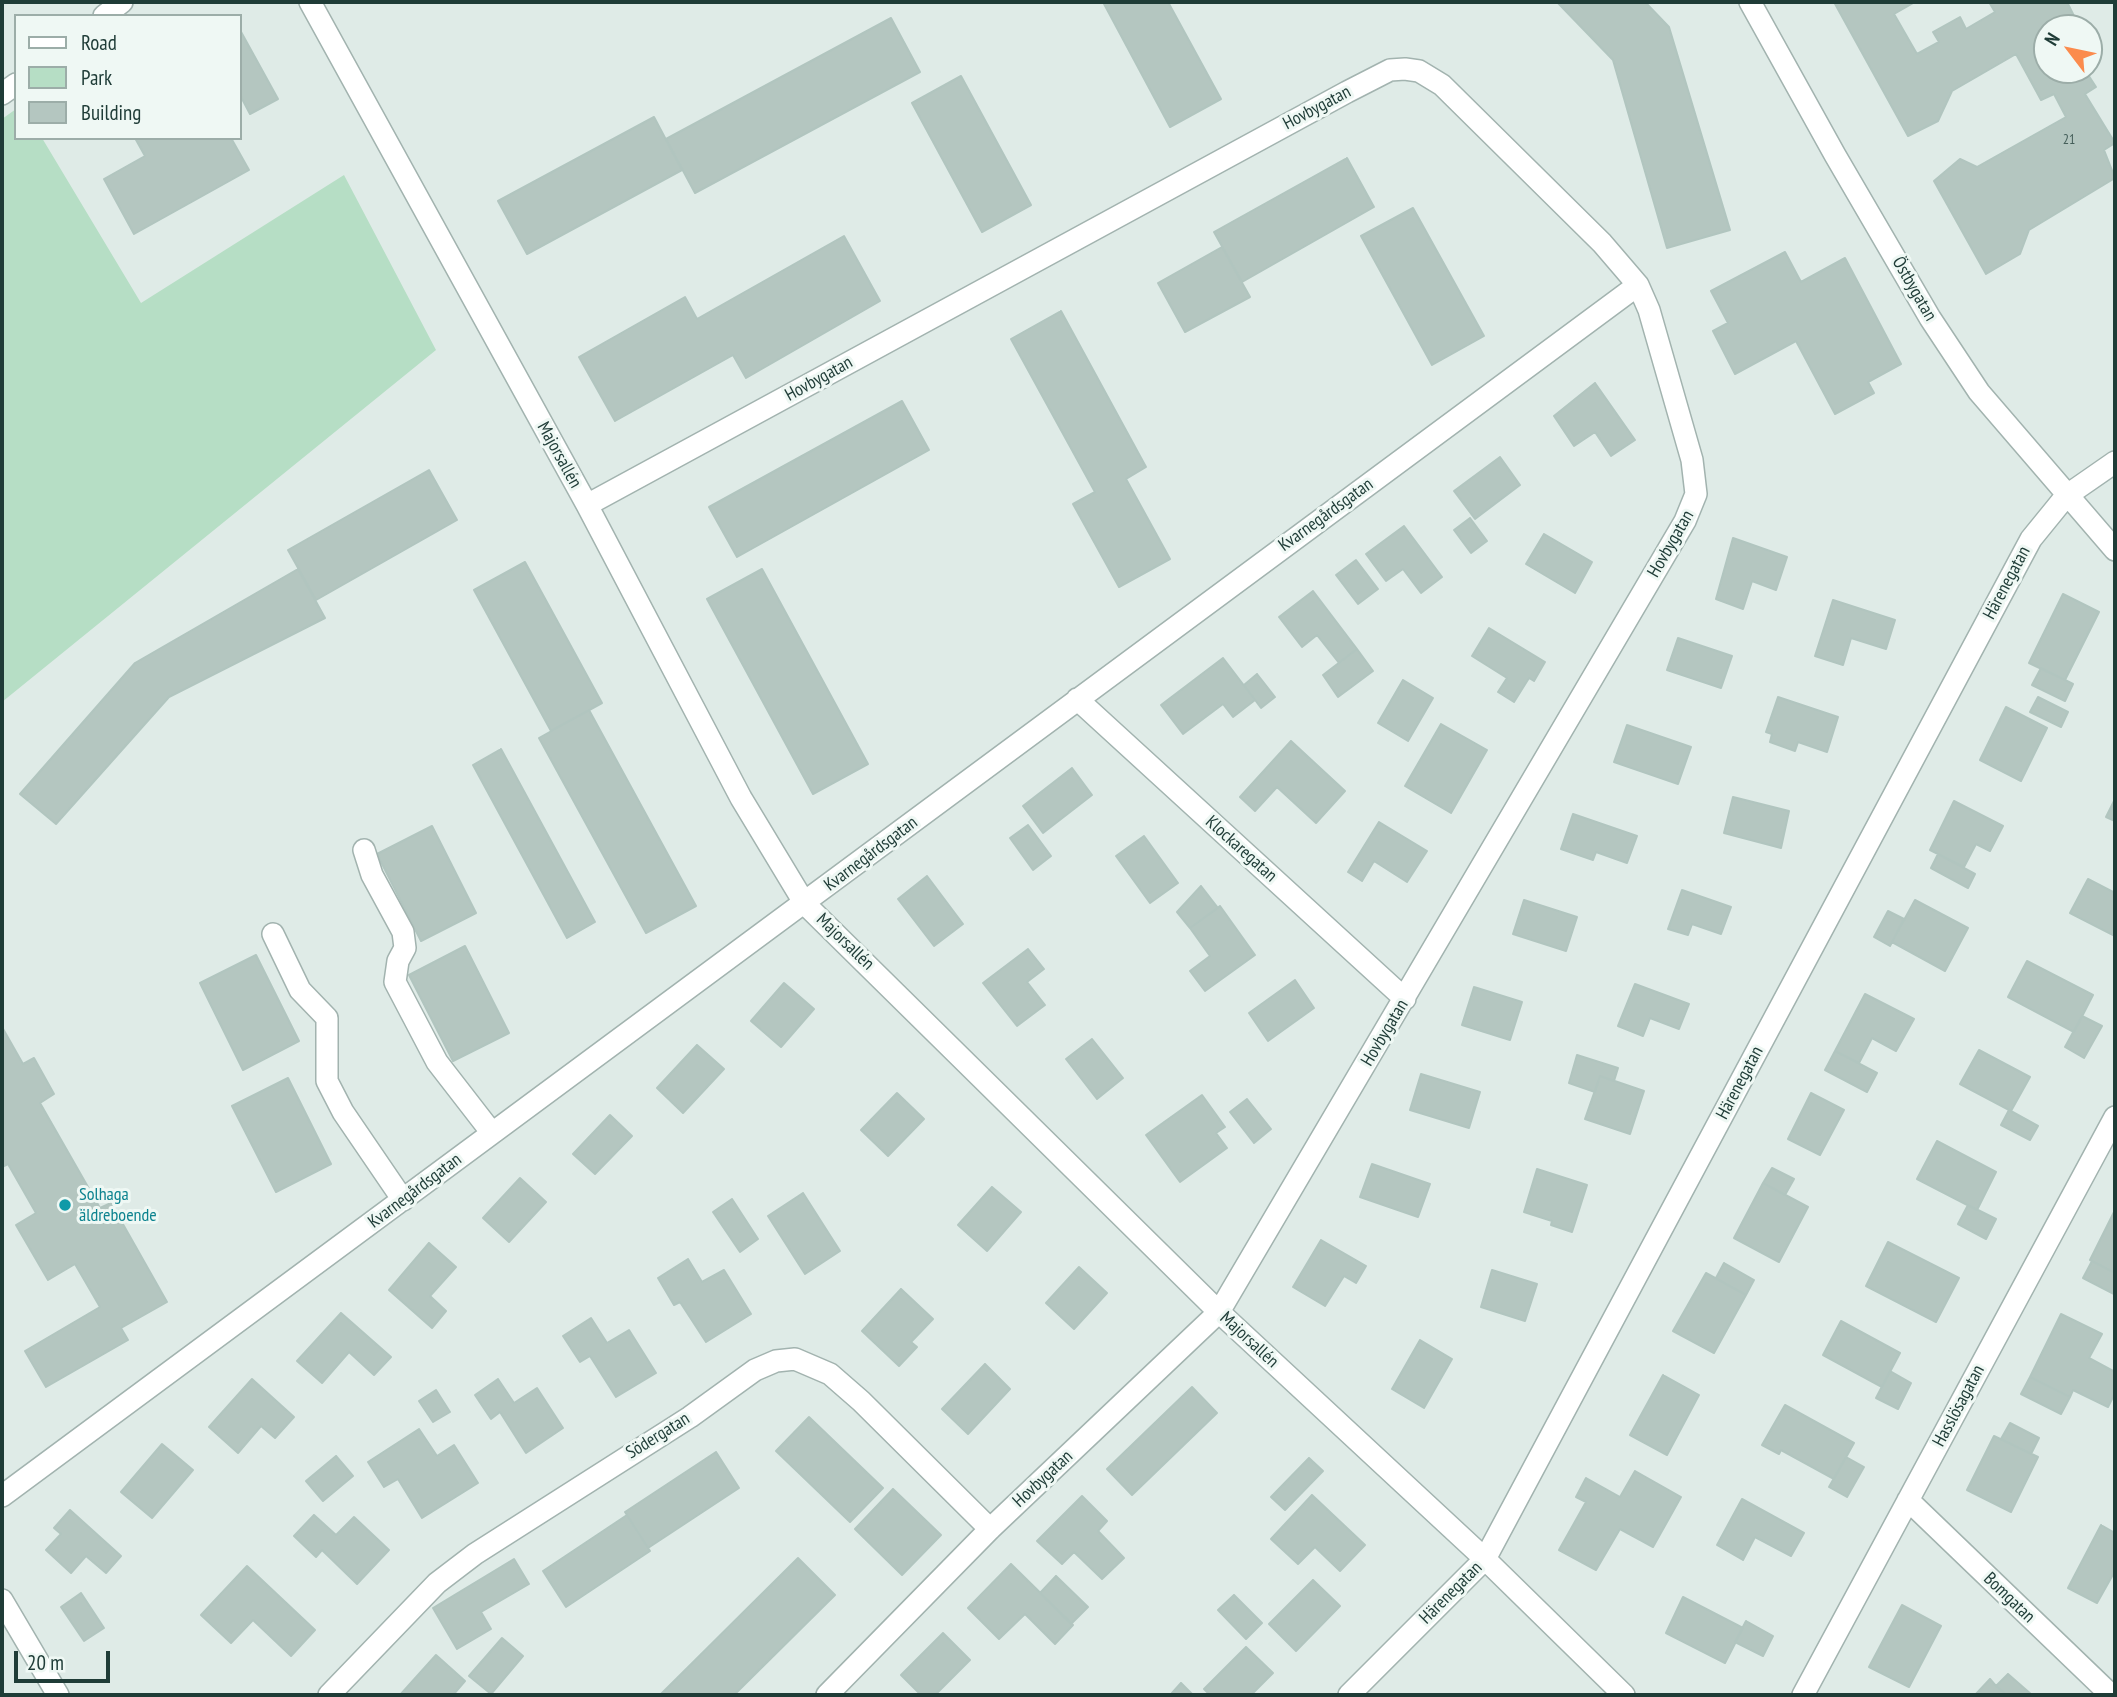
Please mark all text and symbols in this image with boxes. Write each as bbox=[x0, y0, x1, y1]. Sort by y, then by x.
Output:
legend bbox=[14, 14, 242, 140]
north arrow bbox=[2033, 14, 2103, 84]
text: N bbox=[2039, 28, 2065, 50]
text: Road bbox=[81, 29, 117, 56]
text: Park bbox=[81, 64, 112, 91]
street label: Hovbygatan bbox=[1279, 81, 1355, 135]
text: Building bbox=[81, 99, 141, 126]
house number: 21 bbox=[2063, 132, 2075, 148]
street label: Östbygatan bbox=[1887, 253, 1941, 325]
street label: Hovbygatan bbox=[782, 352, 856, 406]
street label: Majorsallén bbox=[532, 418, 586, 492]
street label: Kvarnegårdsgatan bbox=[1275, 474, 1377, 556]
street label: Hovbygatan bbox=[1643, 507, 1699, 581]
street label: Härenegatan bbox=[1979, 543, 2035, 623]
street label: Klockaregatan bbox=[1201, 811, 1281, 887]
street label: Kvarnegårdsgatan bbox=[820, 812, 922, 896]
street label: Majorsallén bbox=[812, 909, 878, 975]
street label: Hovbygatan bbox=[1357, 996, 1413, 1070]
street label: Härenegatan bbox=[1712, 1043, 1768, 1123]
street label: Kvarnegårdsgatan bbox=[364, 1149, 466, 1233]
place label: Solhaga äldreboende bbox=[79, 1184, 157, 1226]
marker: Solhaga äldreboende bbox=[57, 1197, 73, 1213]
street label: Majorsallén bbox=[1215, 1307, 1283, 1373]
street label: Hasslösagatan bbox=[1929, 1362, 1989, 1450]
street label: Södergatan bbox=[622, 1408, 694, 1464]
street label: Hovbygatan bbox=[1009, 1446, 1077, 1512]
street label: Härenegatan bbox=[1415, 1557, 1487, 1629]
street label: Bomgatan bbox=[1979, 1568, 2039, 1628]
scale bar bbox=[18, 1638, 114, 1682]
text: 20 m bbox=[27, 1649, 64, 1676]

